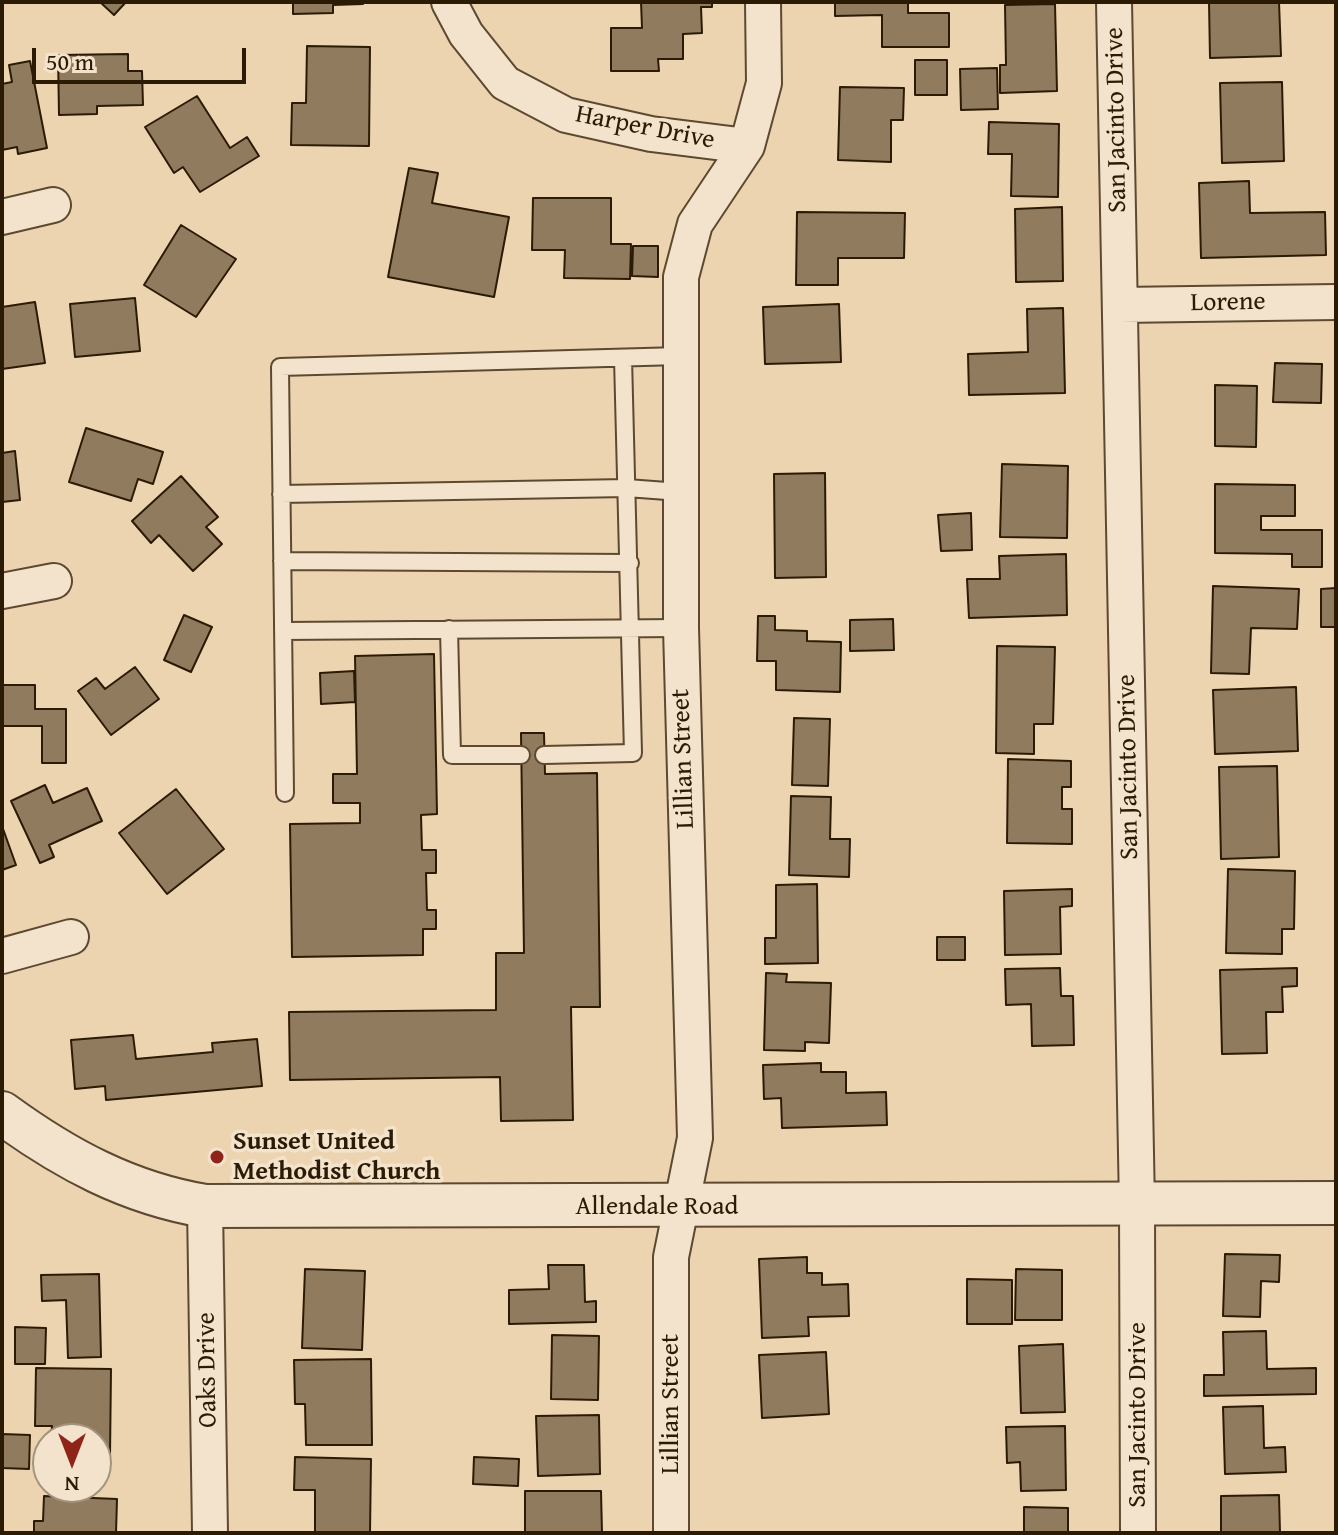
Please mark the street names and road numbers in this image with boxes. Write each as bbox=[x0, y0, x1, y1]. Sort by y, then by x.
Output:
street label: San Jacinto Drive bbox=[1100, 27, 1134, 213]
street label: Harper Drive bbox=[573, 99, 717, 157]
street label: Lorene bbox=[1190, 287, 1266, 319]
street label: San Jacinto Drive bbox=[1112, 674, 1146, 860]
street label: Lillian Street bbox=[666, 688, 702, 830]
street label: Allendale Road bbox=[576, 1191, 738, 1223]
street label: Oaks Drive bbox=[191, 1312, 225, 1428]
street label: San Jacinto Drive bbox=[1122, 1322, 1154, 1508]
street label: Lillian Street bbox=[655, 1334, 687, 1474]

